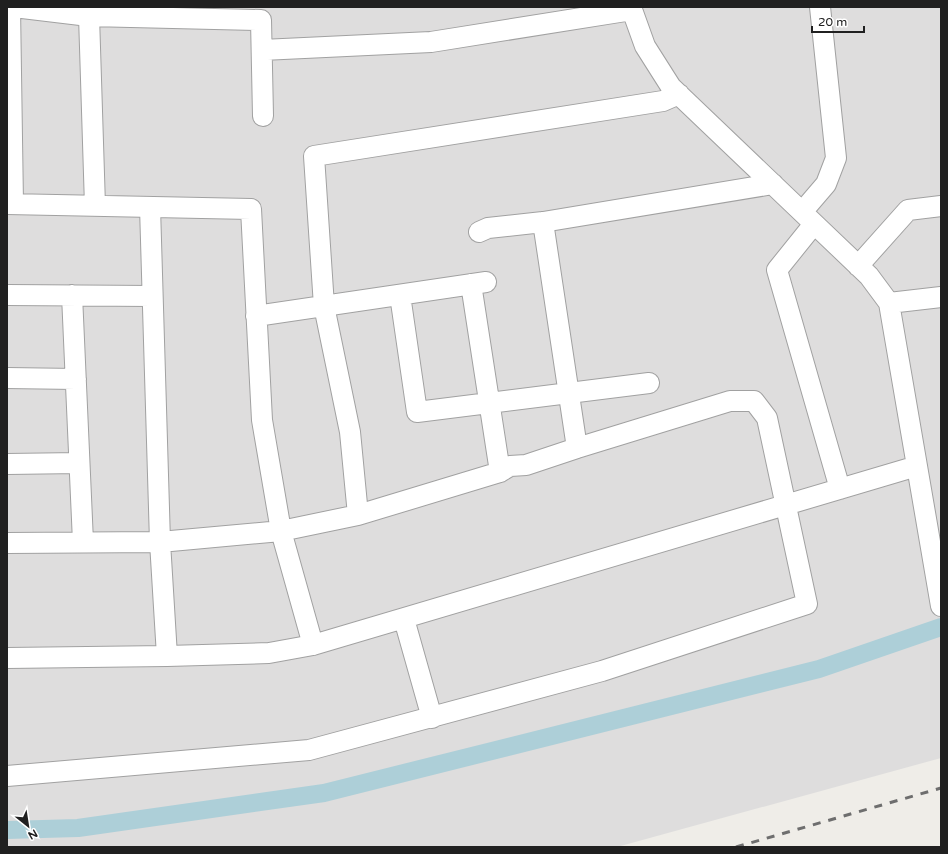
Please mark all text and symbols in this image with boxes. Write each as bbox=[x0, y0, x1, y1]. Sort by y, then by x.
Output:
scale bar bbox=[812, 8, 864, 34]
text: 20 m bbox=[818, 15, 847, 29]
north arrow bbox=[8, 806, 48, 846]
text: N bbox=[26, 826, 40, 842]

